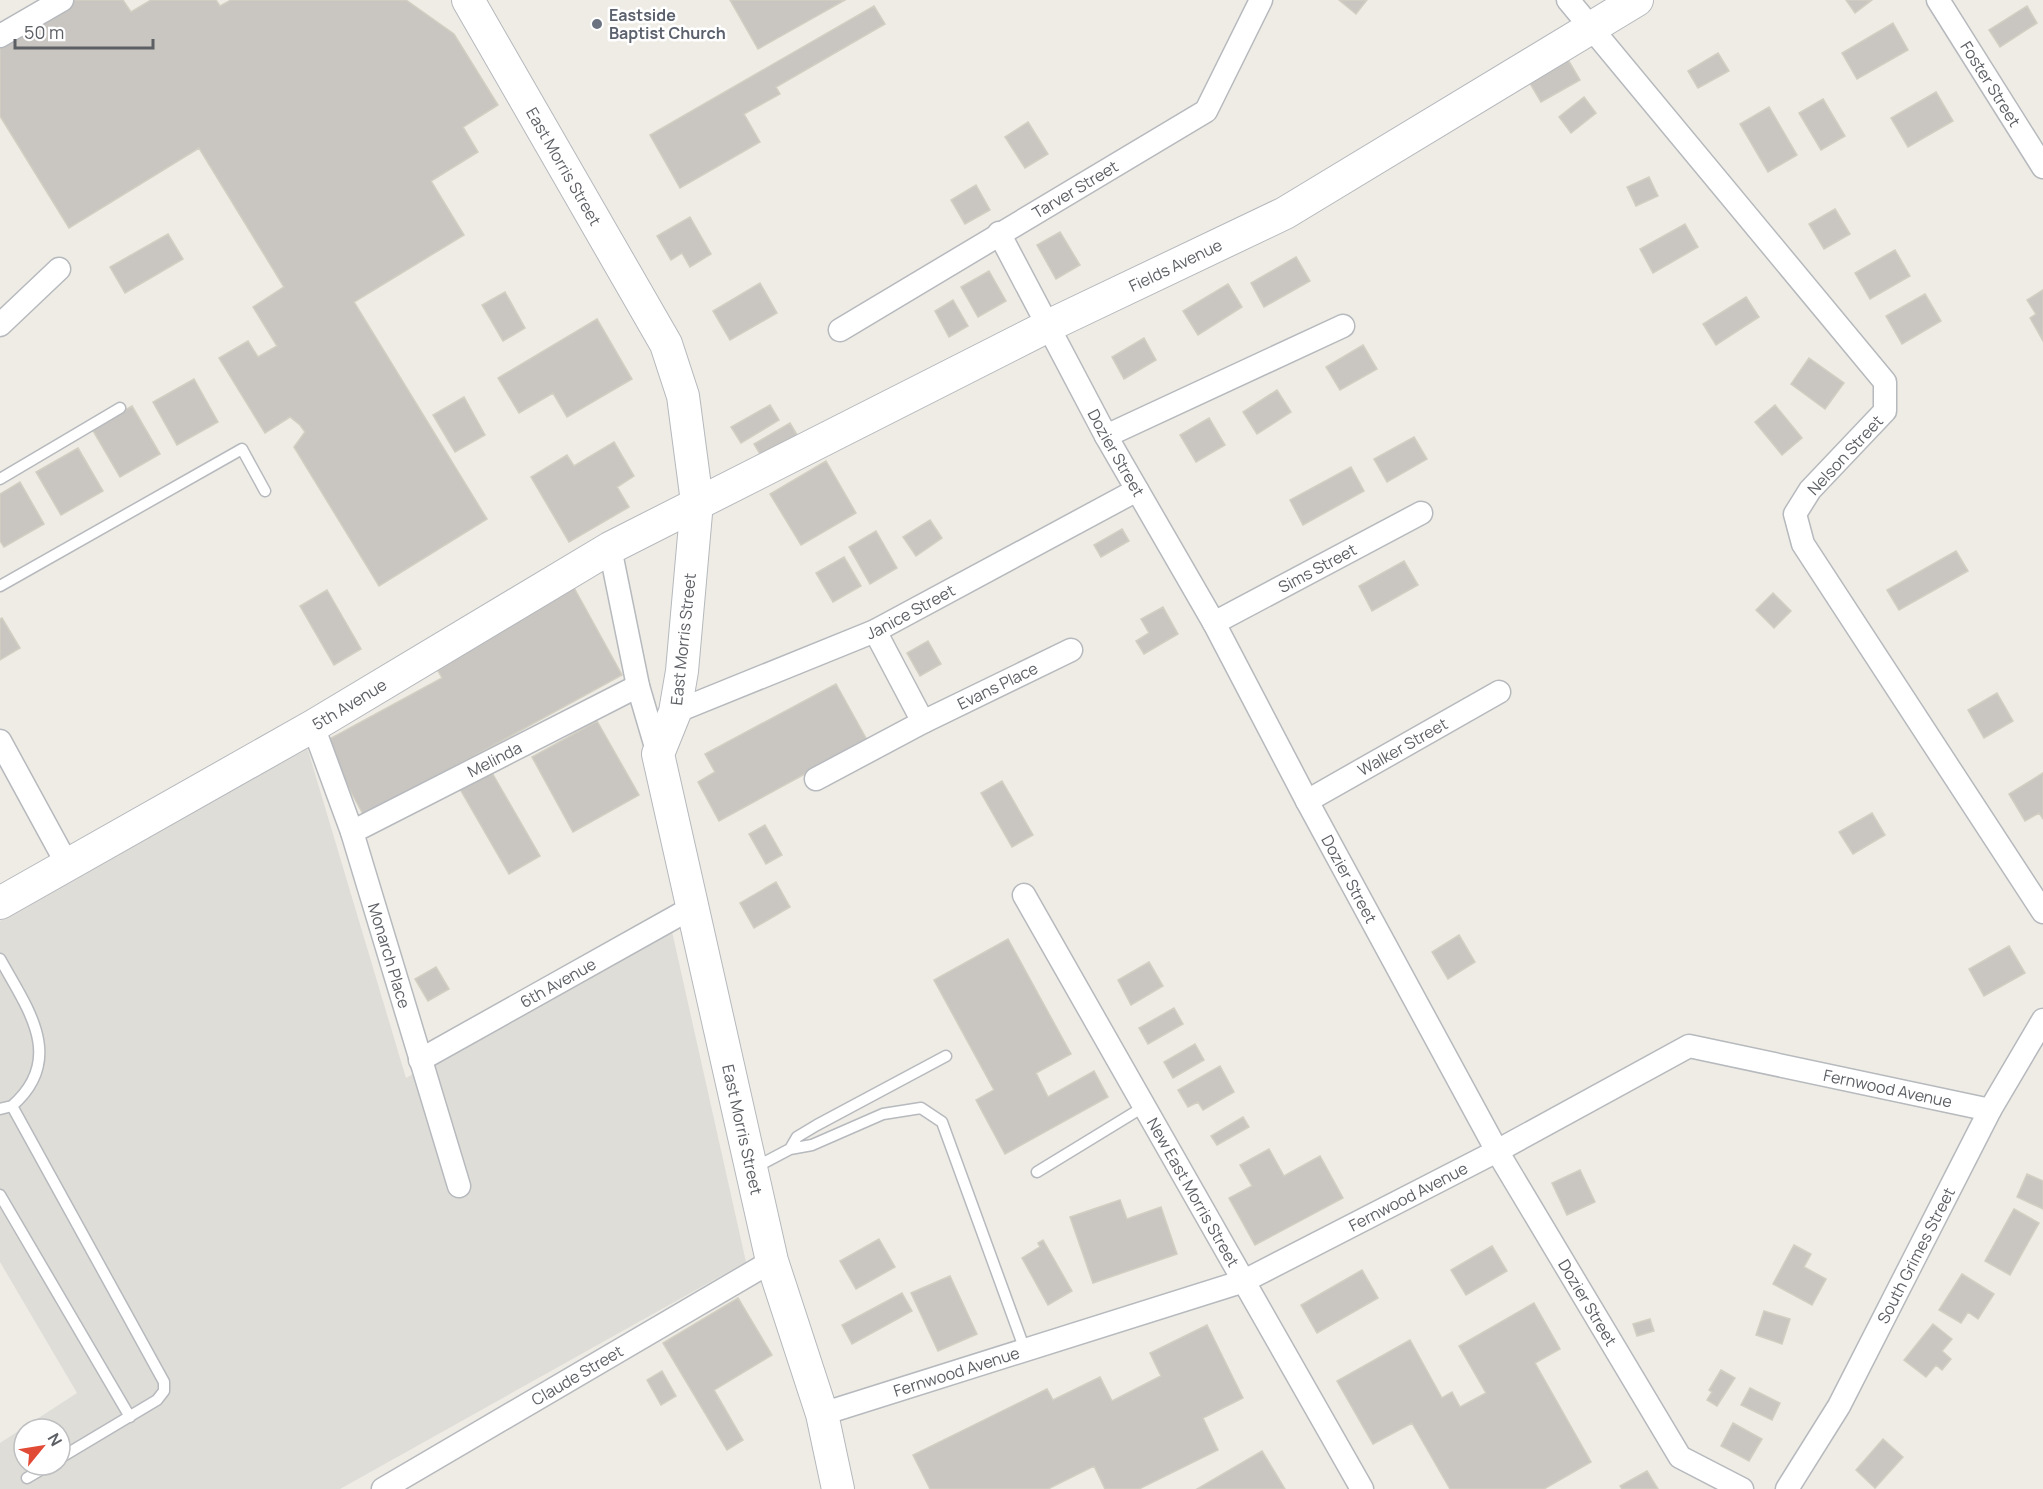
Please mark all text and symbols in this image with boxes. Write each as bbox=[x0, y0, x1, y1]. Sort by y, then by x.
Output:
place label: Eastside Baptist Church bbox=[609, 4, 726, 44]
scale bar bbox=[15, 12, 153, 50]
marker: Eastside Baptist Church bbox=[590, 17, 604, 31]
text: 50 m bbox=[24, 20, 64, 44]
street label: Foster Street bbox=[1956, 37, 2026, 131]
street label: East Morris Street bbox=[521, 103, 606, 229]
street label: Tarver Street bbox=[1028, 155, 1122, 223]
street label: Fields Avenue bbox=[1125, 234, 1226, 297]
street label: Dozier Street bbox=[1083, 405, 1150, 501]
street label: Nelson Street bbox=[1802, 410, 1888, 500]
street label: Sims Street bbox=[1274, 538, 1360, 598]
street label: East Morris Street bbox=[665, 572, 701, 706]
street label: Janice Street bbox=[863, 579, 959, 644]
street label: Evans Place bbox=[953, 657, 1041, 715]
street label: 5th Avenue bbox=[308, 673, 391, 735]
street label: Walker Street bbox=[1354, 712, 1452, 781]
street label: Melinda bbox=[464, 736, 525, 782]
street label: Dozier Street bbox=[1316, 831, 1382, 927]
street label: Monarch Place bbox=[363, 900, 416, 1011]
street label: 6th Avenue bbox=[516, 953, 600, 1013]
street label: East Morris Street bbox=[717, 1062, 768, 1197]
street label: Fernwood Avenue bbox=[1822, 1064, 1954, 1113]
street label: New East Morris Street bbox=[1142, 1114, 1244, 1271]
street label: Fernwood Avenue bbox=[1345, 1157, 1471, 1236]
street label: South Grimes Street bbox=[1872, 1183, 1960, 1327]
street label: Dozier Street bbox=[1553, 1255, 1622, 1350]
street label: Claude Street bbox=[527, 1340, 627, 1411]
street label: Fernwood Avenue bbox=[891, 1341, 1022, 1402]
north arrow bbox=[12, 1417, 72, 1477]
text: N bbox=[43, 1429, 67, 1450]

